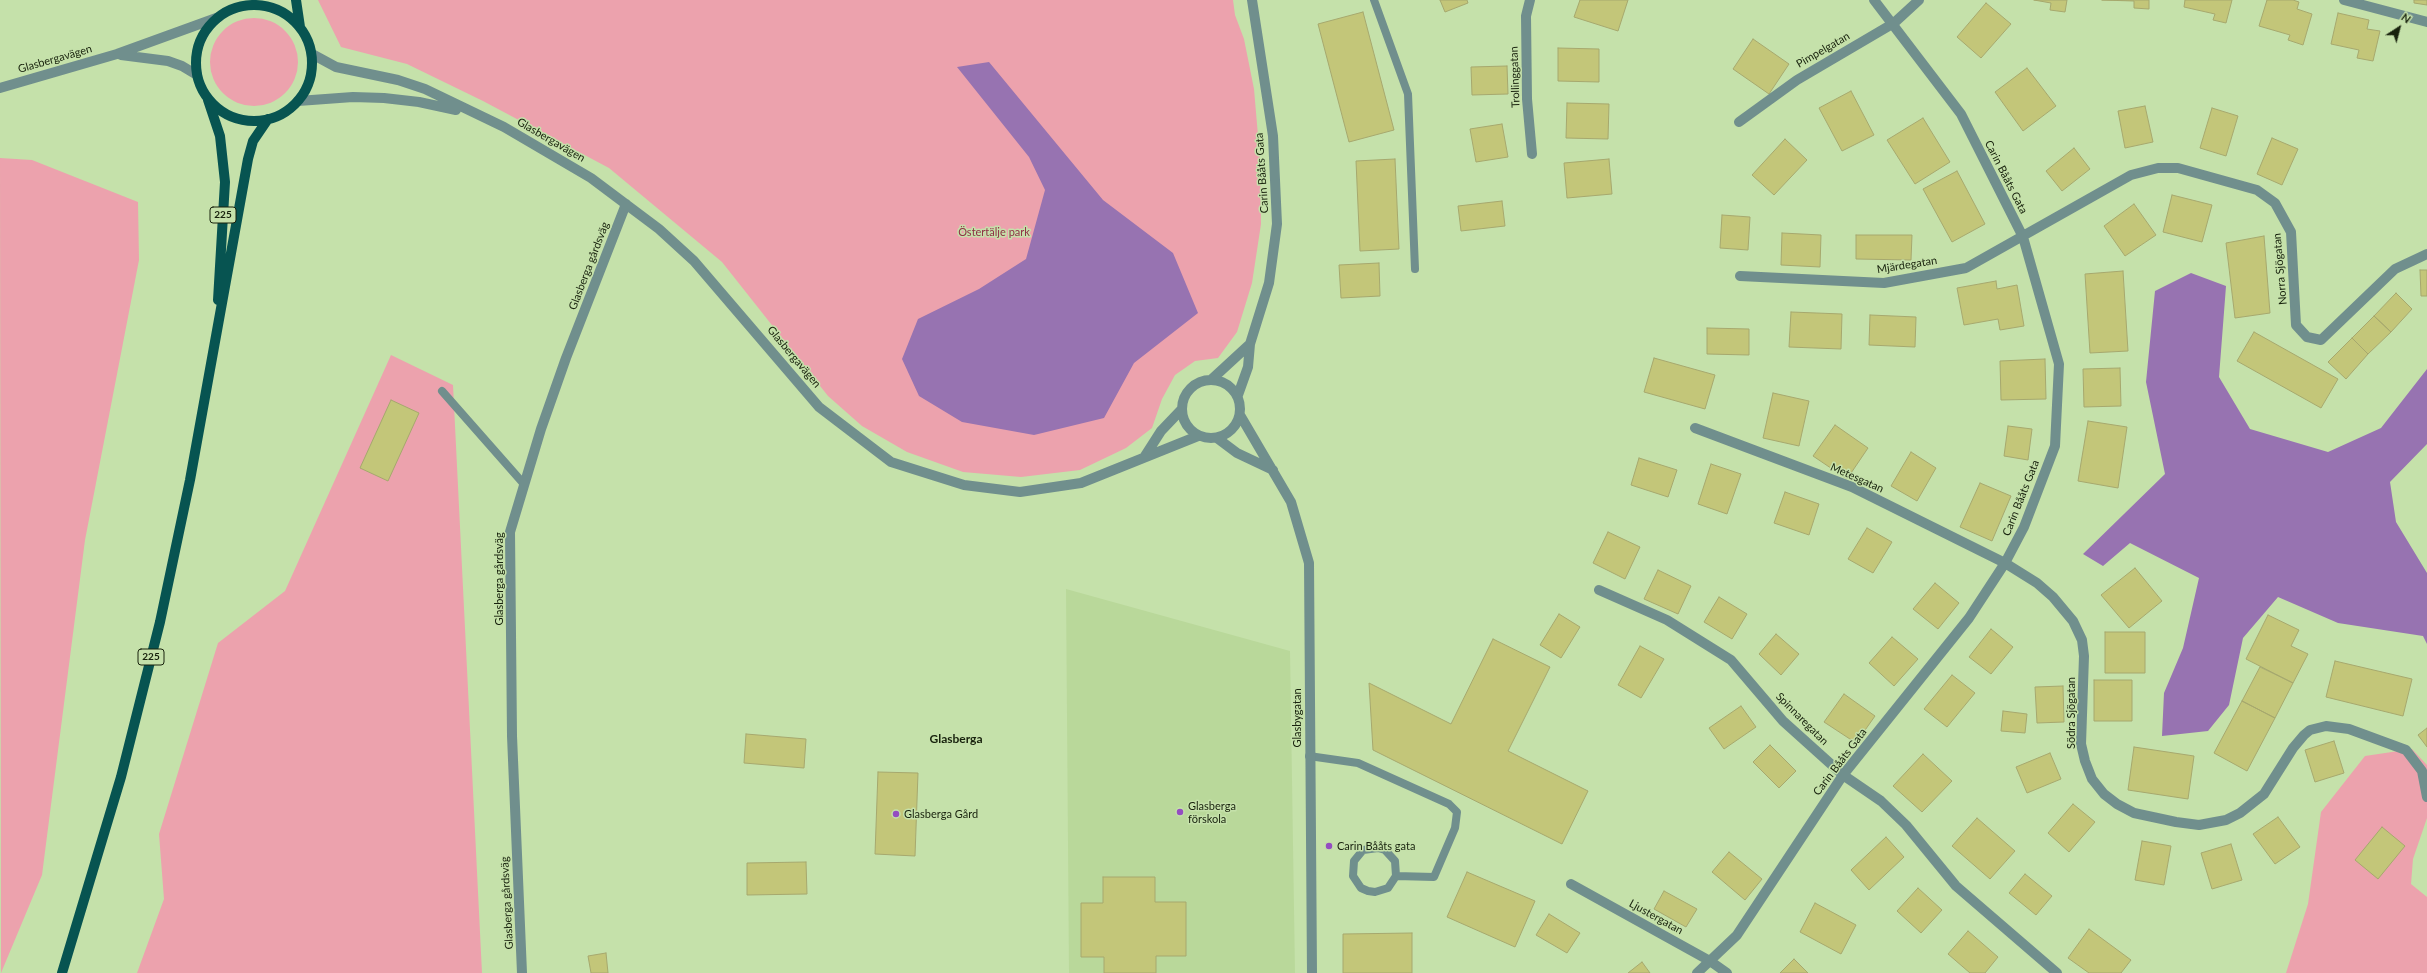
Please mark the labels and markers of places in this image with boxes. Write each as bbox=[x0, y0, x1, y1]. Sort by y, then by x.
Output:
place label: Glasberga förskola bbox=[1188, 799, 1236, 825]
place label: Glasberga Gård bbox=[904, 807, 978, 821]
marker: Glasberga förskola bbox=[1175, 807, 1185, 817]
marker: Glasberga Gård bbox=[891, 809, 901, 819]
place label: Carin Bååts gata bbox=[1337, 839, 1415, 853]
marker: Carin Bååts gata bbox=[1324, 841, 1334, 851]

